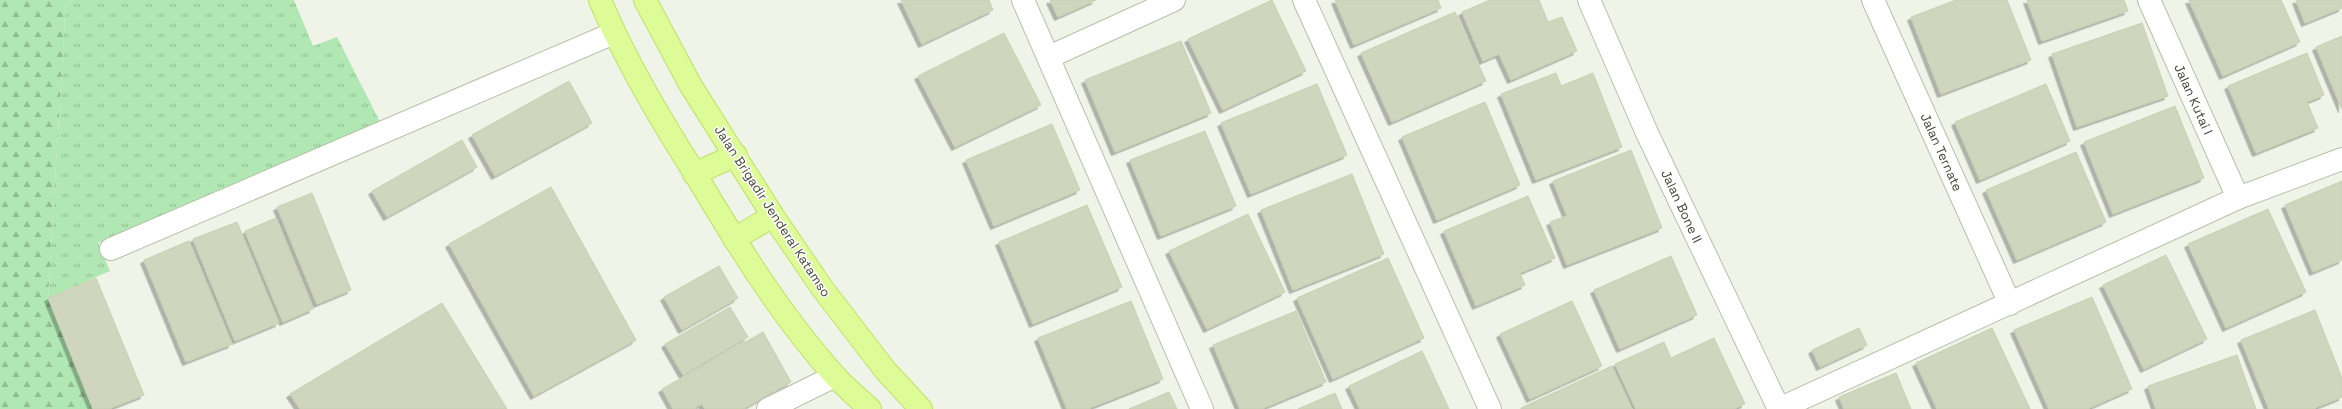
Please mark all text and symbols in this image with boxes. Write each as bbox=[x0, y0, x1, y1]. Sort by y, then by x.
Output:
street label: Jalan Kutai I bbox=[2170, 61, 2217, 137]
street label: Jalan Ternate bbox=[1917, 110, 1966, 194]
street label: Jalan Brigadir Jenderal Katamso bbox=[711, 122, 835, 300]
street label: Jalan Bone II bbox=[1657, 167, 1706, 246]

